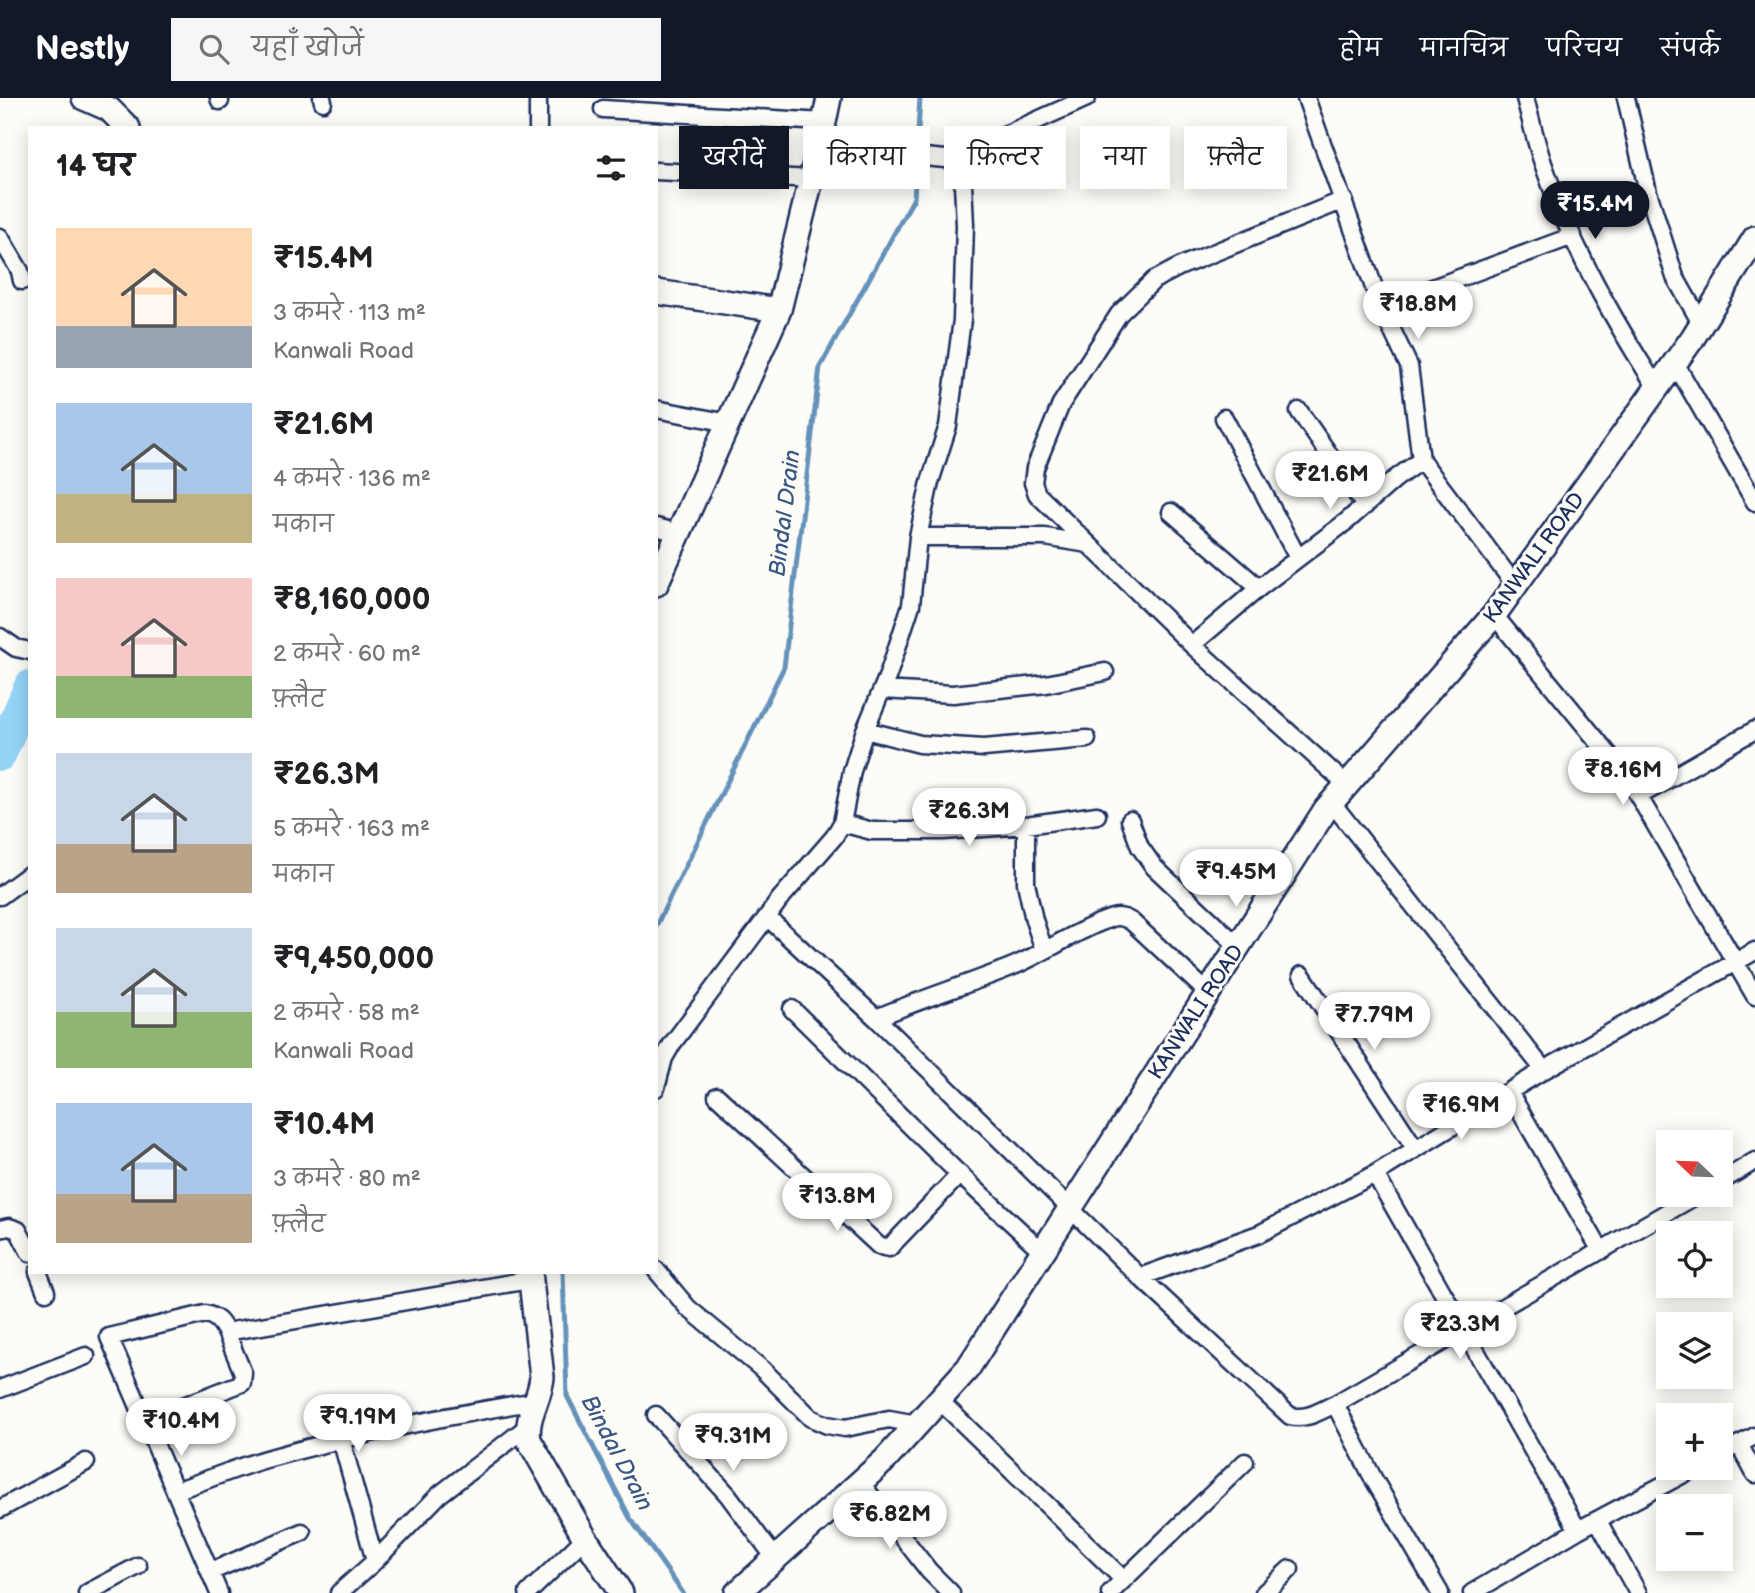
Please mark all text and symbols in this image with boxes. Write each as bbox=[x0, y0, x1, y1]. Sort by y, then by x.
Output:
search box bbox=[171, 18, 661, 81]
text: Nestly bbox=[35, 29, 129, 69]
icon: search bbox=[195, 30, 233, 68]
text: यहाँ खोजें bbox=[251, 33, 364, 64]
text: होम bbox=[1339, 34, 1382, 63]
text: मानचित्र bbox=[1420, 34, 1508, 63]
text: परिचय bbox=[1546, 34, 1622, 63]
text: संपर्क bbox=[1660, 34, 1720, 63]
chip: खरीदें bbox=[679, 126, 789, 189]
chip: किराया bbox=[803, 126, 930, 189]
chip: फ़िल्टर bbox=[944, 126, 1066, 189]
chip: नया bbox=[1080, 126, 1170, 189]
chip: फ़्लैट bbox=[1184, 126, 1287, 189]
text: 14 घर bbox=[56, 149, 134, 185]
icon: filters bbox=[592, 149, 630, 187]
pin: ₹15.4M bbox=[1538, 181, 1652, 241]
text: ₹15.4M bbox=[1556, 190, 1634, 218]
text: ₹15.4M bbox=[273, 241, 374, 277]
icon: home bbox=[112, 256, 196, 340]
pin: ₹18.8M bbox=[1361, 282, 1475, 341]
text: ₹18.8M bbox=[1379, 290, 1457, 318]
text: 3 कमरे · 113 m² bbox=[273, 299, 426, 327]
text: Kanwali Road bbox=[273, 337, 414, 365]
text: ₹21.6M bbox=[273, 407, 374, 443]
icon: home bbox=[112, 431, 196, 515]
water label: Bindal Drain bbox=[763, 448, 807, 578]
pin: ₹21.6M bbox=[1273, 452, 1387, 511]
text: ₹21.6M bbox=[1291, 460, 1369, 488]
text: 4 कमरे · 136 m² bbox=[273, 465, 431, 493]
street label: KANWALI ROAD bbox=[1478, 488, 1590, 628]
text: मकान bbox=[273, 511, 334, 539]
text: ₹8,160,000 bbox=[273, 582, 431, 618]
icon: home bbox=[112, 606, 196, 690]
text: 2 कमरे · 60 m² bbox=[273, 640, 421, 668]
text: फ़्लैट bbox=[273, 686, 325, 714]
pin: ₹8.16M bbox=[1566, 748, 1680, 807]
text: ₹8.16M bbox=[1584, 756, 1662, 784]
text: ₹26.3M bbox=[273, 757, 380, 793]
icon: home bbox=[112, 781, 196, 865]
pin: ₹26.3M bbox=[912, 788, 1026, 848]
text: ₹26.3M bbox=[928, 797, 1010, 825]
text: 5 कमरे · 163 m² bbox=[273, 815, 430, 843]
pin: ₹9.45M bbox=[1179, 850, 1293, 909]
text: ₹9.45M bbox=[1196, 858, 1276, 886]
text: मकान bbox=[273, 861, 334, 889]
street label: KANWALI ROAD bbox=[1143, 940, 1249, 1084]
text: ₹9,450,000 bbox=[273, 941, 434, 977]
icon: home bbox=[112, 956, 196, 1040]
pin: ₹7.79M bbox=[1317, 992, 1431, 1052]
text: 2 कमरे · 58 m² bbox=[273, 999, 420, 1027]
text: ₹7.79M bbox=[1334, 1001, 1414, 1029]
text: Kanwali Road bbox=[273, 1037, 414, 1065]
pin: ₹16.9M bbox=[1404, 1082, 1518, 1142]
text: ₹16.9M bbox=[1422, 1091, 1500, 1119]
text: ₹10.4M bbox=[273, 1107, 375, 1143]
north arrow bbox=[1656, 1130, 1732, 1208]
map controls bbox=[1656, 1130, 1733, 1571]
icon: home bbox=[112, 1131, 196, 1215]
text: 3 कमरे · 80 m² bbox=[273, 1165, 421, 1193]
pin: ₹13.8M bbox=[780, 1174, 894, 1233]
text: ₹13.8M bbox=[798, 1182, 876, 1210]
text: फ़्लैट bbox=[273, 1211, 325, 1239]
button: locate bbox=[1656, 1221, 1733, 1298]
pin: ₹23.3M bbox=[1403, 1302, 1517, 1361]
text: ₹23.3M bbox=[1420, 1310, 1500, 1338]
button: layers bbox=[1656, 1312, 1733, 1389]
water label: Bindal Drain bbox=[575, 1390, 659, 1516]
pin: ₹9.19M bbox=[301, 1394, 415, 1454]
pin: ₹10.4M bbox=[124, 1398, 238, 1458]
text: ₹9.19M bbox=[319, 1403, 397, 1431]
button: + bbox=[1656, 1403, 1733, 1480]
text: ₹10.4M bbox=[142, 1407, 220, 1435]
pin: ₹9.31M bbox=[676, 1414, 790, 1473]
text: ₹9.31M bbox=[694, 1422, 772, 1450]
pin: ₹6.82M bbox=[833, 1492, 947, 1551]
button: − bbox=[1656, 1494, 1733, 1571]
text: ₹6.82M bbox=[849, 1500, 931, 1528]

